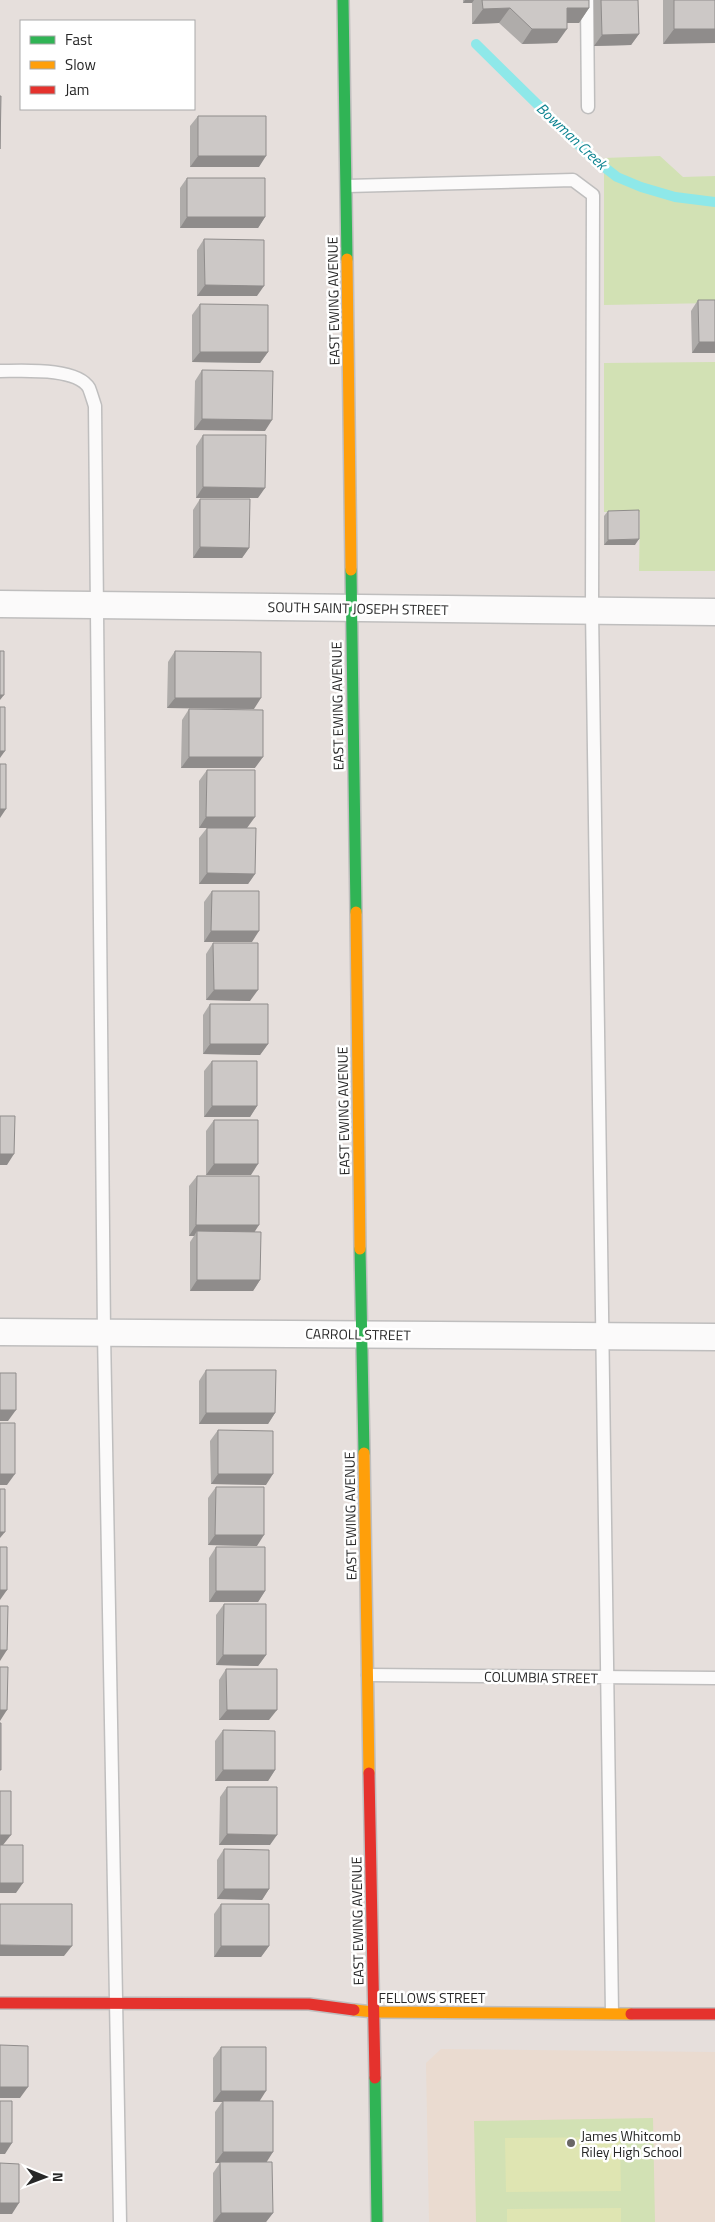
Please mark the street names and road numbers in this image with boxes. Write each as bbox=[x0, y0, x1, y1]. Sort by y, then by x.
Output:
street label: EAST EWING AVENUE bbox=[321, 236, 345, 366]
street label: SOUTH SAINT JOSEPH STREET bbox=[267, 596, 449, 620]
street label: EAST EWING AVENUE bbox=[325, 641, 349, 771]
street label: EAST EWING AVENUE bbox=[331, 1046, 355, 1176]
street label: CARROLL STREET bbox=[305, 1323, 411, 1345]
street label: EAST EWING AVENUE bbox=[338, 1451, 362, 1581]
street label: COLUMBIA STREET bbox=[484, 1666, 599, 1689]
street label: EAST EWING AVENUE bbox=[345, 1856, 369, 1986]
street label: FELLOWS STREET bbox=[379, 1987, 486, 2008]

